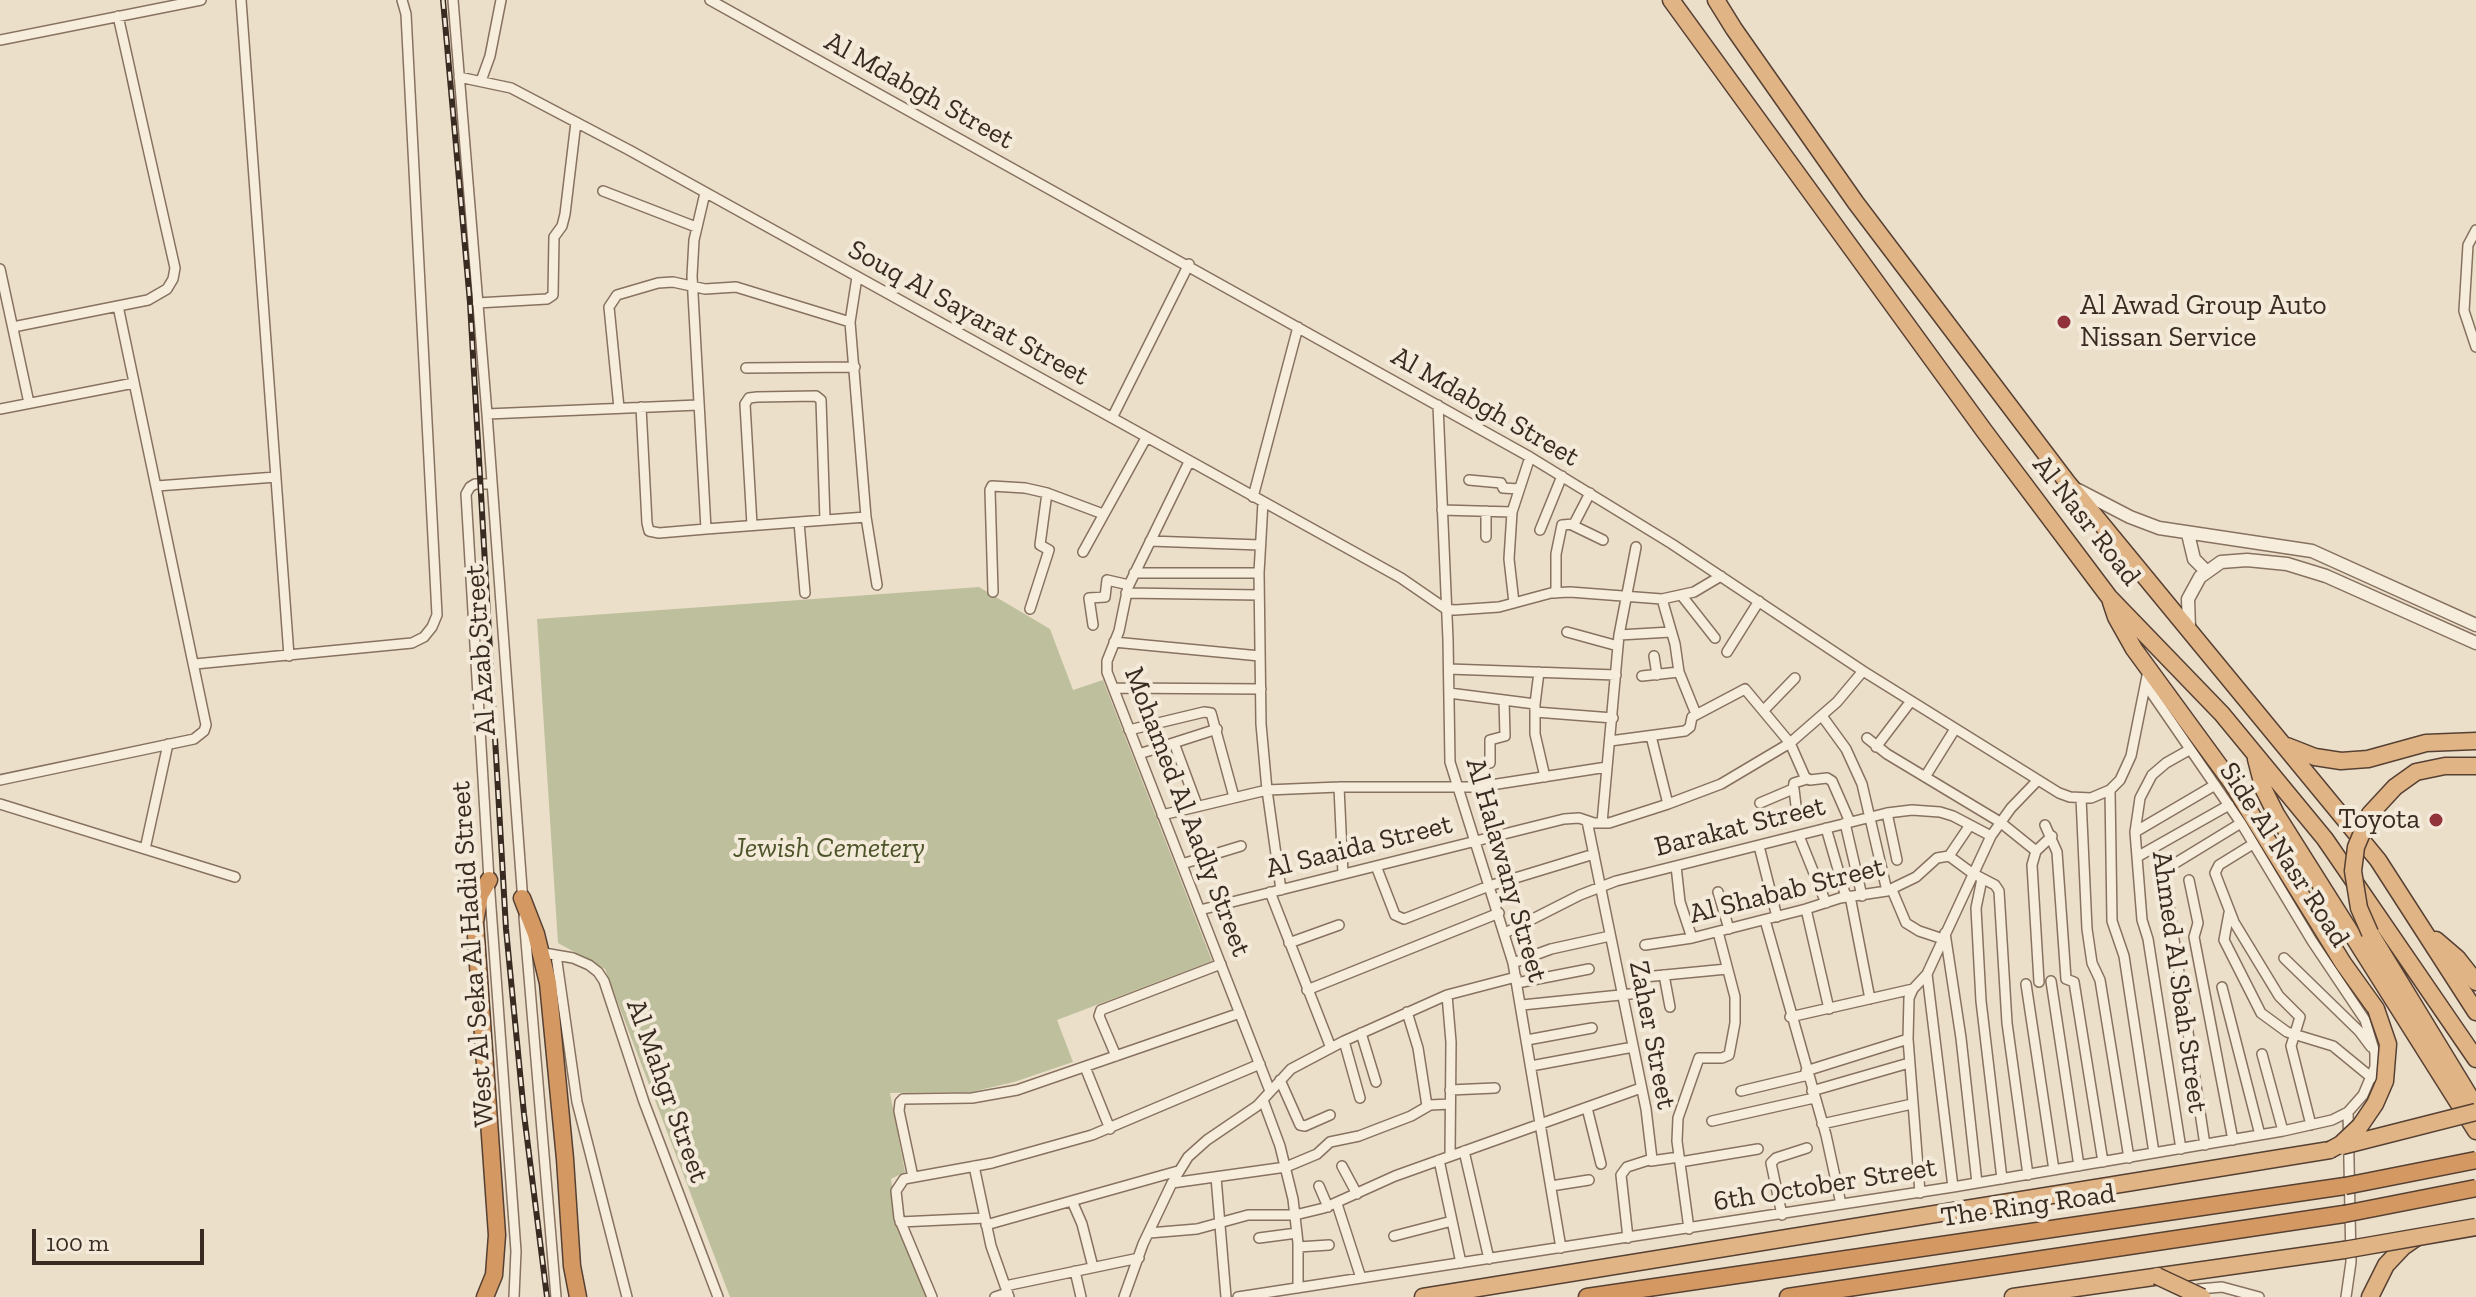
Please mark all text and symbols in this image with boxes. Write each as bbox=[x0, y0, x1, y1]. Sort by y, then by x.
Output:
street label: Al Mdabgh Street bbox=[819, 25, 1019, 157]
street label: Souq Al Sayarat Street bbox=[842, 233, 1094, 393]
place label: Al Awad Group Auto Nissan Service bbox=[2080, 289, 2327, 355]
marker: Al Awad Group Auto Nissan Service bbox=[2055, 313, 2073, 331]
street label: Al Mdabgh Street bbox=[1385, 340, 1585, 474]
street label: Al Nasr Road bbox=[2025, 449, 2147, 593]
street label: Al Azab Street bbox=[458, 563, 504, 737]
street label: Mohamed Al Aadly Street bbox=[1116, 663, 1258, 961]
street label: Al Halawany Street bbox=[1458, 754, 1554, 986]
street label: Side Al Nasr Road bbox=[2212, 756, 2356, 954]
street label: West Al Seka Al Hadid Street bbox=[444, 780, 502, 1128]
street label: Barakat Street bbox=[1651, 790, 1829, 864]
place label: Toyota bbox=[2338, 803, 2420, 837]
street label: Al Saaida Street bbox=[1262, 808, 1456, 886]
marker: Toyota bbox=[2427, 811, 2445, 829]
park label: Jewish Cemetery bbox=[733, 832, 925, 866]
street label: Ahmed Al Sbah Street bbox=[2144, 849, 2214, 1115]
street label: Al Shabab Street bbox=[1686, 851, 1888, 931]
street label: Zaher Street bbox=[1621, 958, 1683, 1112]
street label: Al Mahgr Street bbox=[618, 995, 716, 1187]
street label: 6th October Street bbox=[1711, 1151, 1939, 1219]
street label: The Ring Road bbox=[1939, 1177, 2117, 1235]
scale bar bbox=[36, 1213, 208, 1263]
text: 100 m bbox=[46, 1228, 109, 1257]

